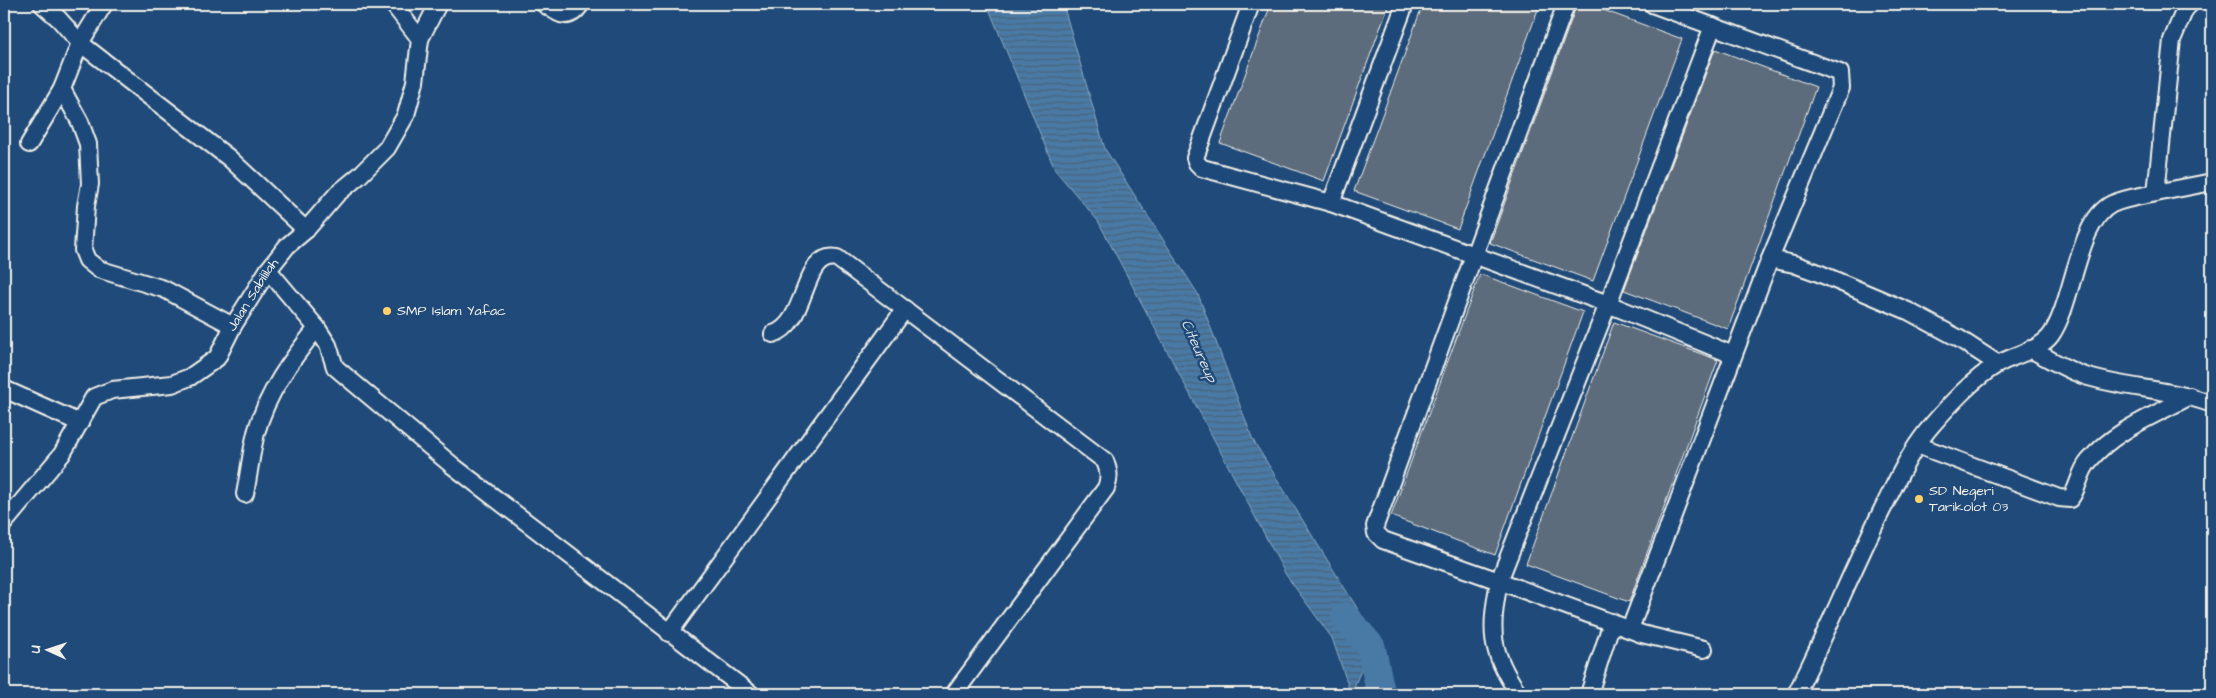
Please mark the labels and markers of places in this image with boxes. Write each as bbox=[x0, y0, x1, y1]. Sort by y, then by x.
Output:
place label: SMP Islam Yafac bbox=[397, 301, 506, 321]
marker: SMP Islam Yafac bbox=[381, 305, 393, 317]
place label: SD Negeri Tarikolot 03 bbox=[1929, 481, 2008, 517]
marker: SD Negeri Tarikolot 03 bbox=[1913, 493, 1925, 505]

